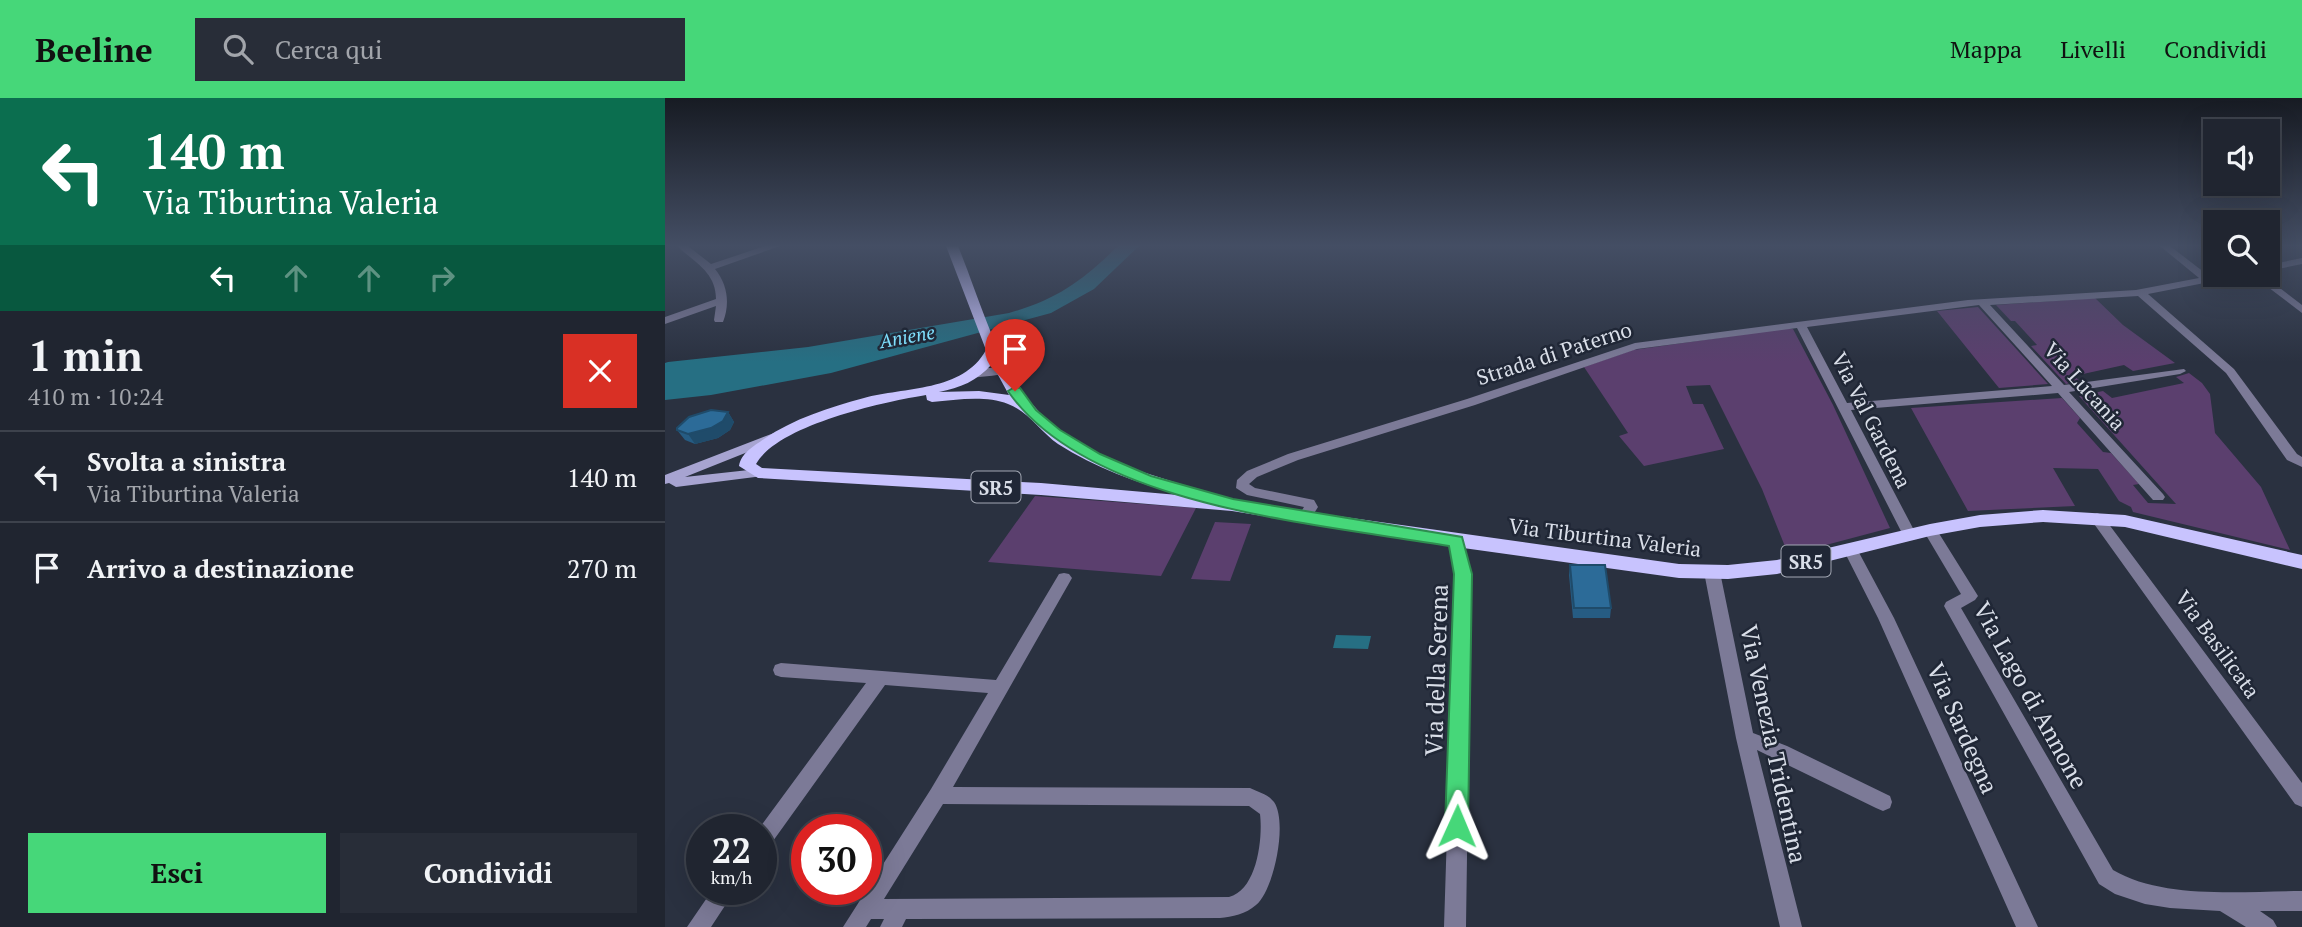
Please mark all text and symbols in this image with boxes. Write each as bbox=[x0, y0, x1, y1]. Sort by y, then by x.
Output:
search box bbox=[195, 18, 685, 81]
text: Beeline bbox=[35, 28, 153, 71]
icon: search bbox=[219, 30, 257, 68]
text: Cerca qui bbox=[275, 32, 383, 66]
text: Mappa bbox=[1950, 33, 2022, 65]
text: Livelli bbox=[2060, 33, 2126, 65]
text: Condividi bbox=[2164, 33, 2267, 65]
text: 140 m bbox=[143, 118, 285, 183]
map controls bbox=[2203, 119, 2280, 287]
button: sound bbox=[2203, 119, 2280, 196]
icon: left bbox=[28, 126, 119, 217]
text: Via Tiburtina Valeria bbox=[143, 181, 439, 223]
button: search bbox=[2203, 210, 2280, 287]
icon: left bbox=[204, 259, 242, 297]
icon: ahead bbox=[277, 259, 315, 297]
icon: ahead bbox=[350, 259, 388, 297]
icon: right bbox=[423, 259, 461, 297]
street label: Strada di Paterno bbox=[1473, 315, 1635, 391]
water label: Aniene bbox=[876, 319, 937, 353]
pin bbox=[985, 319, 1045, 391]
text: 1 min bbox=[28, 327, 143, 383]
icon: arrive bbox=[996, 330, 1034, 368]
button: close bbox=[563, 334, 637, 408]
street label: Via Lucania bbox=[2038, 336, 2132, 436]
street label: Via Val Gardena bbox=[1826, 347, 1918, 493]
text: 410 m · 10:24 bbox=[28, 381, 163, 412]
text: Svolta a sinistra bbox=[87, 444, 286, 478]
icon: left bbox=[28, 458, 66, 496]
text: 140 m bbox=[567, 460, 637, 494]
road number: SR5 bbox=[971, 472, 1021, 502]
text: Via Tiburtina Valeria bbox=[87, 478, 300, 509]
street label: Via Tiburtina Valeria bbox=[1507, 511, 1703, 563]
road number: SR5 bbox=[1781, 545, 1831, 576]
icon: arrive bbox=[28, 549, 66, 587]
text: Arrivo a destinazione bbox=[87, 551, 354, 585]
text: 270 m bbox=[567, 551, 637, 585]
street label: Via della Serena bbox=[1417, 584, 1455, 756]
street label: Via Basilicata bbox=[2169, 584, 2267, 704]
street label: Via Lago di Annone bbox=[1966, 596, 2096, 794]
street label: Via Venezia Tridentina bbox=[1733, 622, 1815, 866]
street label: Via Sardegna bbox=[1920, 657, 2006, 799]
position arrow bbox=[1420, 789, 1494, 863]
speed limit sign: 30 bbox=[791, 814, 882, 905]
text: 22 bbox=[712, 827, 751, 873]
button: Esci bbox=[28, 833, 326, 913]
button: Condividi bbox=[340, 833, 637, 913]
text: km/h bbox=[711, 865, 752, 889]

